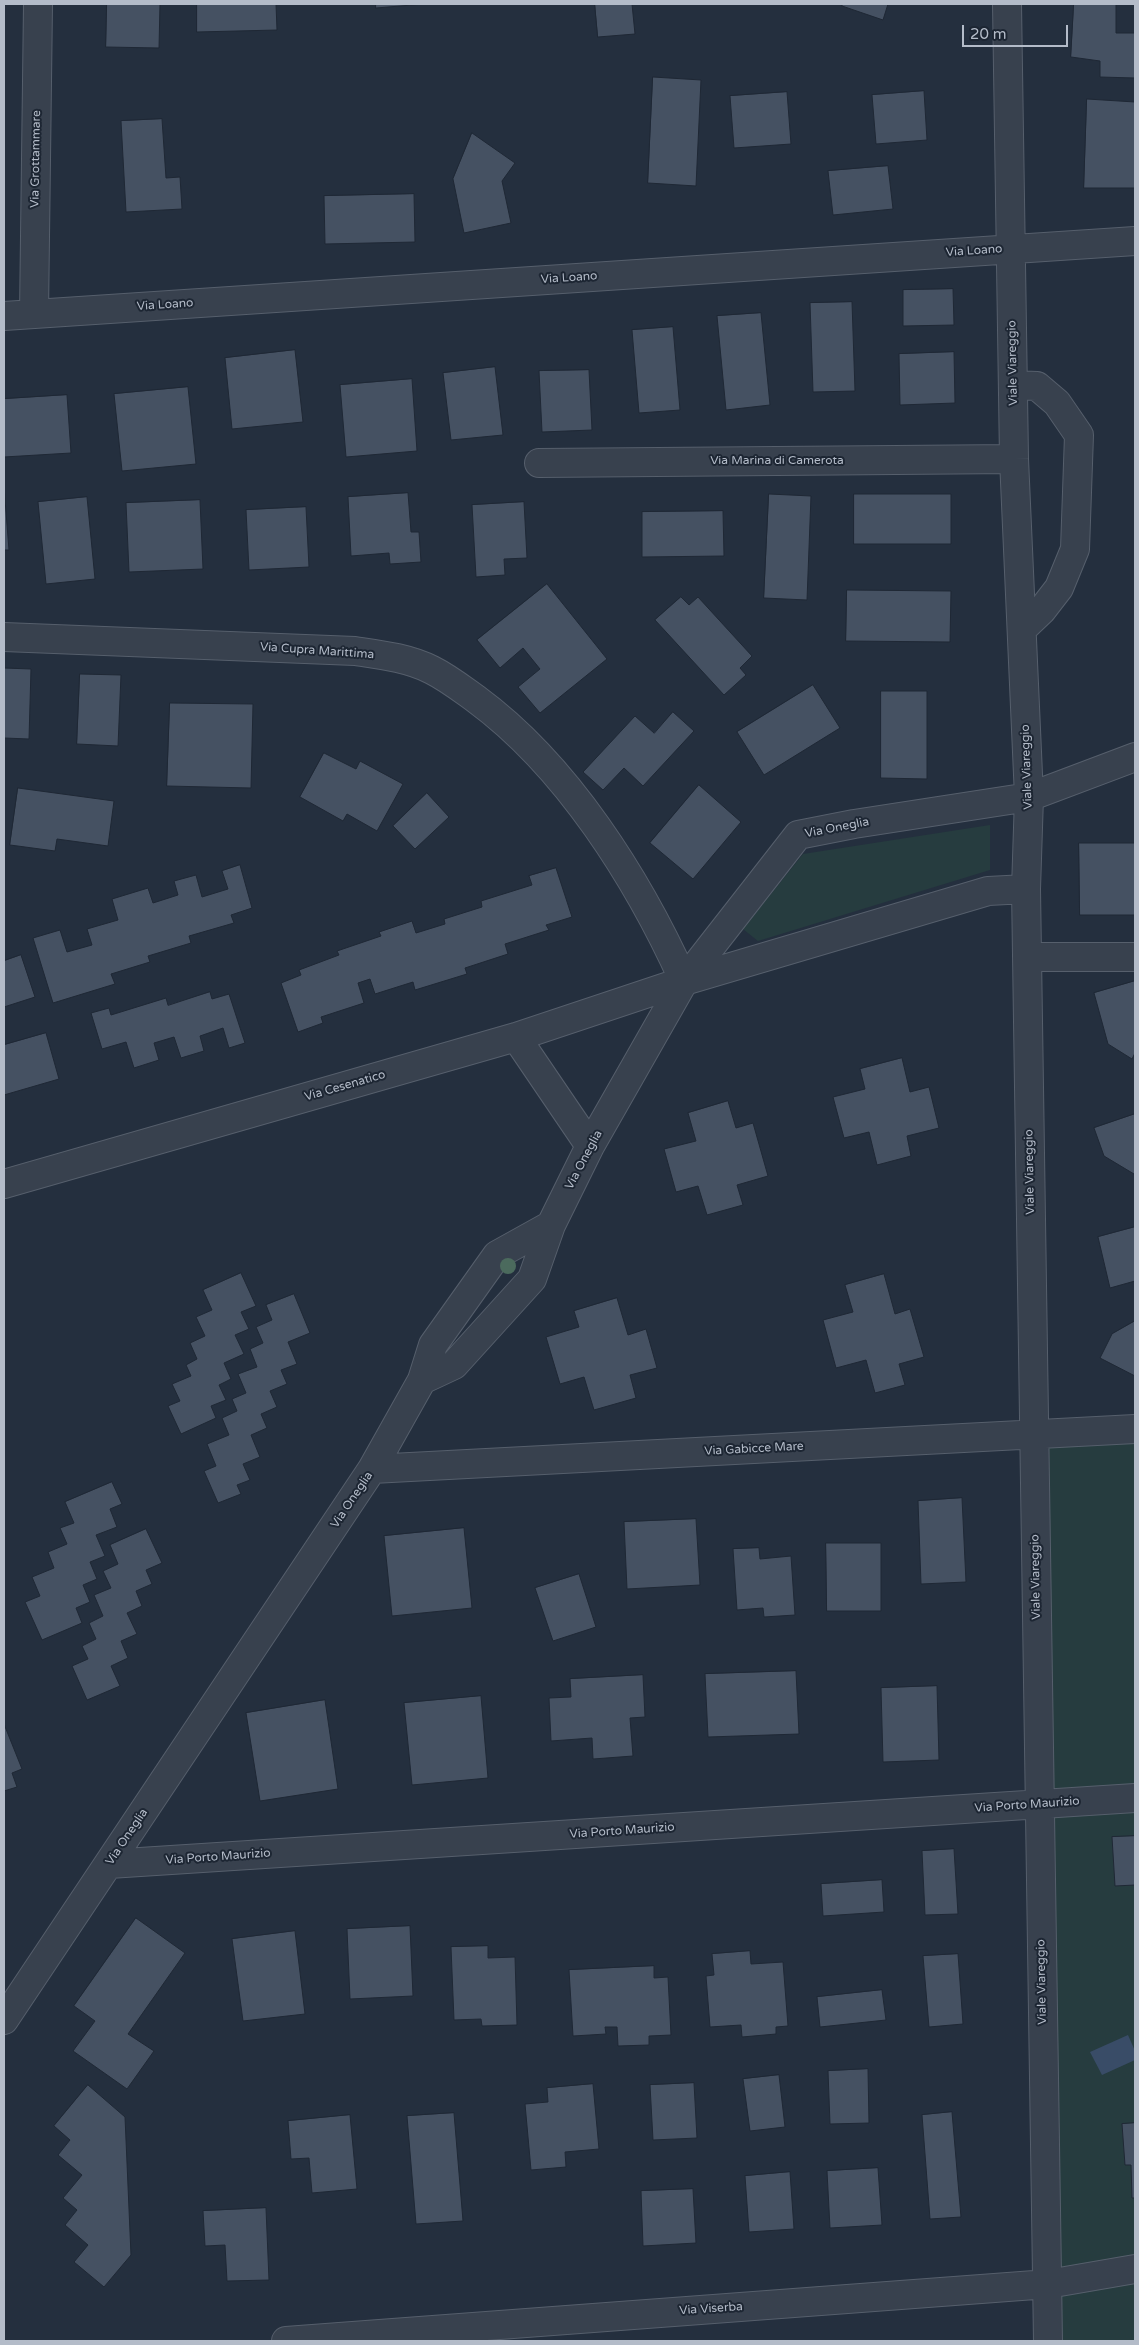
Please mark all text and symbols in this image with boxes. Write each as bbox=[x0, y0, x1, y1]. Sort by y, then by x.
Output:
scale bar bbox=[964, 15, 1070, 47]
text: 20 m bbox=[970, 25, 1007, 43]
street label: Via Grottammare bbox=[28, 110, 44, 208]
street label: Via Loano bbox=[945, 242, 1003, 260]
street label: Via Loano bbox=[540, 269, 598, 287]
street label: Via Loano bbox=[136, 296, 194, 314]
street label: Viale Viareggio bbox=[1005, 320, 1021, 406]
street label: Via Marina di Camerota bbox=[710, 454, 844, 468]
street label: Via Cupra Marittima bbox=[259, 640, 375, 662]
street label: Viale Viareggio bbox=[1018, 724, 1036, 810]
street label: Via Oneglia bbox=[804, 815, 870, 841]
street label: Via Cesenatico bbox=[303, 1068, 387, 1104]
street label: Via Oneglia bbox=[562, 1128, 606, 1192]
street label: Viale Viareggio bbox=[1022, 1129, 1038, 1215]
street label: Via Gabicce Mare bbox=[704, 1439, 804, 1459]
street label: Via Oneglia bbox=[328, 1469, 376, 1531]
street label: Viale Viareggio bbox=[1028, 1534, 1044, 1620]
street label: Via Porto Maurizio bbox=[974, 1794, 1080, 1816]
street label: Via Oneglia bbox=[103, 1806, 151, 1868]
street label: Via Porto Maurizio bbox=[569, 1820, 675, 1842]
street label: Via Porto Maurizio bbox=[165, 1846, 271, 1868]
street label: Viale Viareggio bbox=[1034, 1939, 1050, 2025]
street label: Via Viserba bbox=[679, 2300, 743, 2318]

